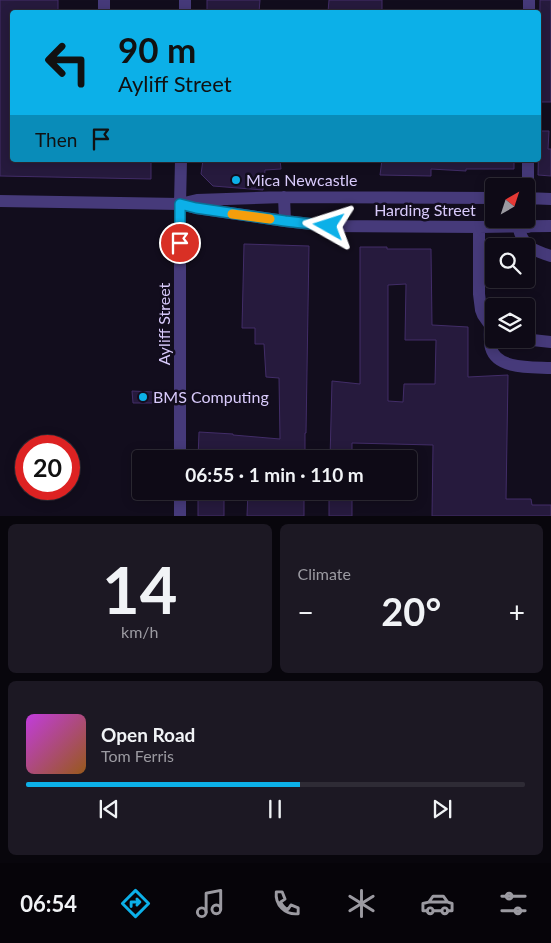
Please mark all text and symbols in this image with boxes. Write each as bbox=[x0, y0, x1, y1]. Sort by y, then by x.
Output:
text: 90 m bbox=[118, 28, 196, 70]
icon: left bbox=[35, 30, 100, 95]
text: Ayliff Street bbox=[118, 70, 232, 97]
icon: arrive bbox=[87, 125, 115, 153]
text: Then bbox=[35, 128, 77, 151]
place label: Mica Newcastle bbox=[246, 170, 358, 189]
marker: Mica Newcastle bbox=[230, 174, 242, 186]
north arrow bbox=[485, 178, 535, 228]
map controls bbox=[485, 178, 535, 348]
position arrow bbox=[302, 199, 354, 251]
street label: Harding Street bbox=[374, 200, 476, 219]
pin bbox=[159, 222, 201, 264]
icon: arrive bbox=[166, 229, 194, 257]
button: search bbox=[485, 238, 535, 288]
street label: Ayliff Street bbox=[154, 282, 173, 365]
button: layers bbox=[485, 298, 535, 348]
place label: BMS Computing bbox=[153, 387, 269, 406]
marker: BMS Computing bbox=[137, 391, 149, 403]
speed limit sign: 20 bbox=[15, 435, 80, 500]
text: 06:55 · 1 min · 110 m bbox=[185, 463, 364, 486]
text: 14 bbox=[102, 550, 177, 628]
text: Climate bbox=[298, 564, 351, 583]
text: 20° bbox=[381, 588, 441, 634]
text: − bbox=[298, 595, 314, 629]
text: + bbox=[509, 595, 525, 629]
text: km/h bbox=[121, 622, 158, 641]
text: Open Road bbox=[101, 723, 195, 746]
text: Tom Ferris bbox=[101, 746, 174, 765]
icon: previous bbox=[95, 795, 123, 823]
icon: pause bbox=[261, 795, 289, 823]
icon: next bbox=[428, 795, 456, 823]
icon: directions bbox=[118, 886, 153, 921]
icon: music bbox=[193, 886, 228, 921]
icon: phone bbox=[269, 886, 304, 921]
icon: climate bbox=[344, 886, 379, 921]
icon: car bbox=[420, 886, 455, 921]
icon: filters bbox=[496, 886, 531, 921]
text: 06:54 bbox=[20, 890, 77, 917]

